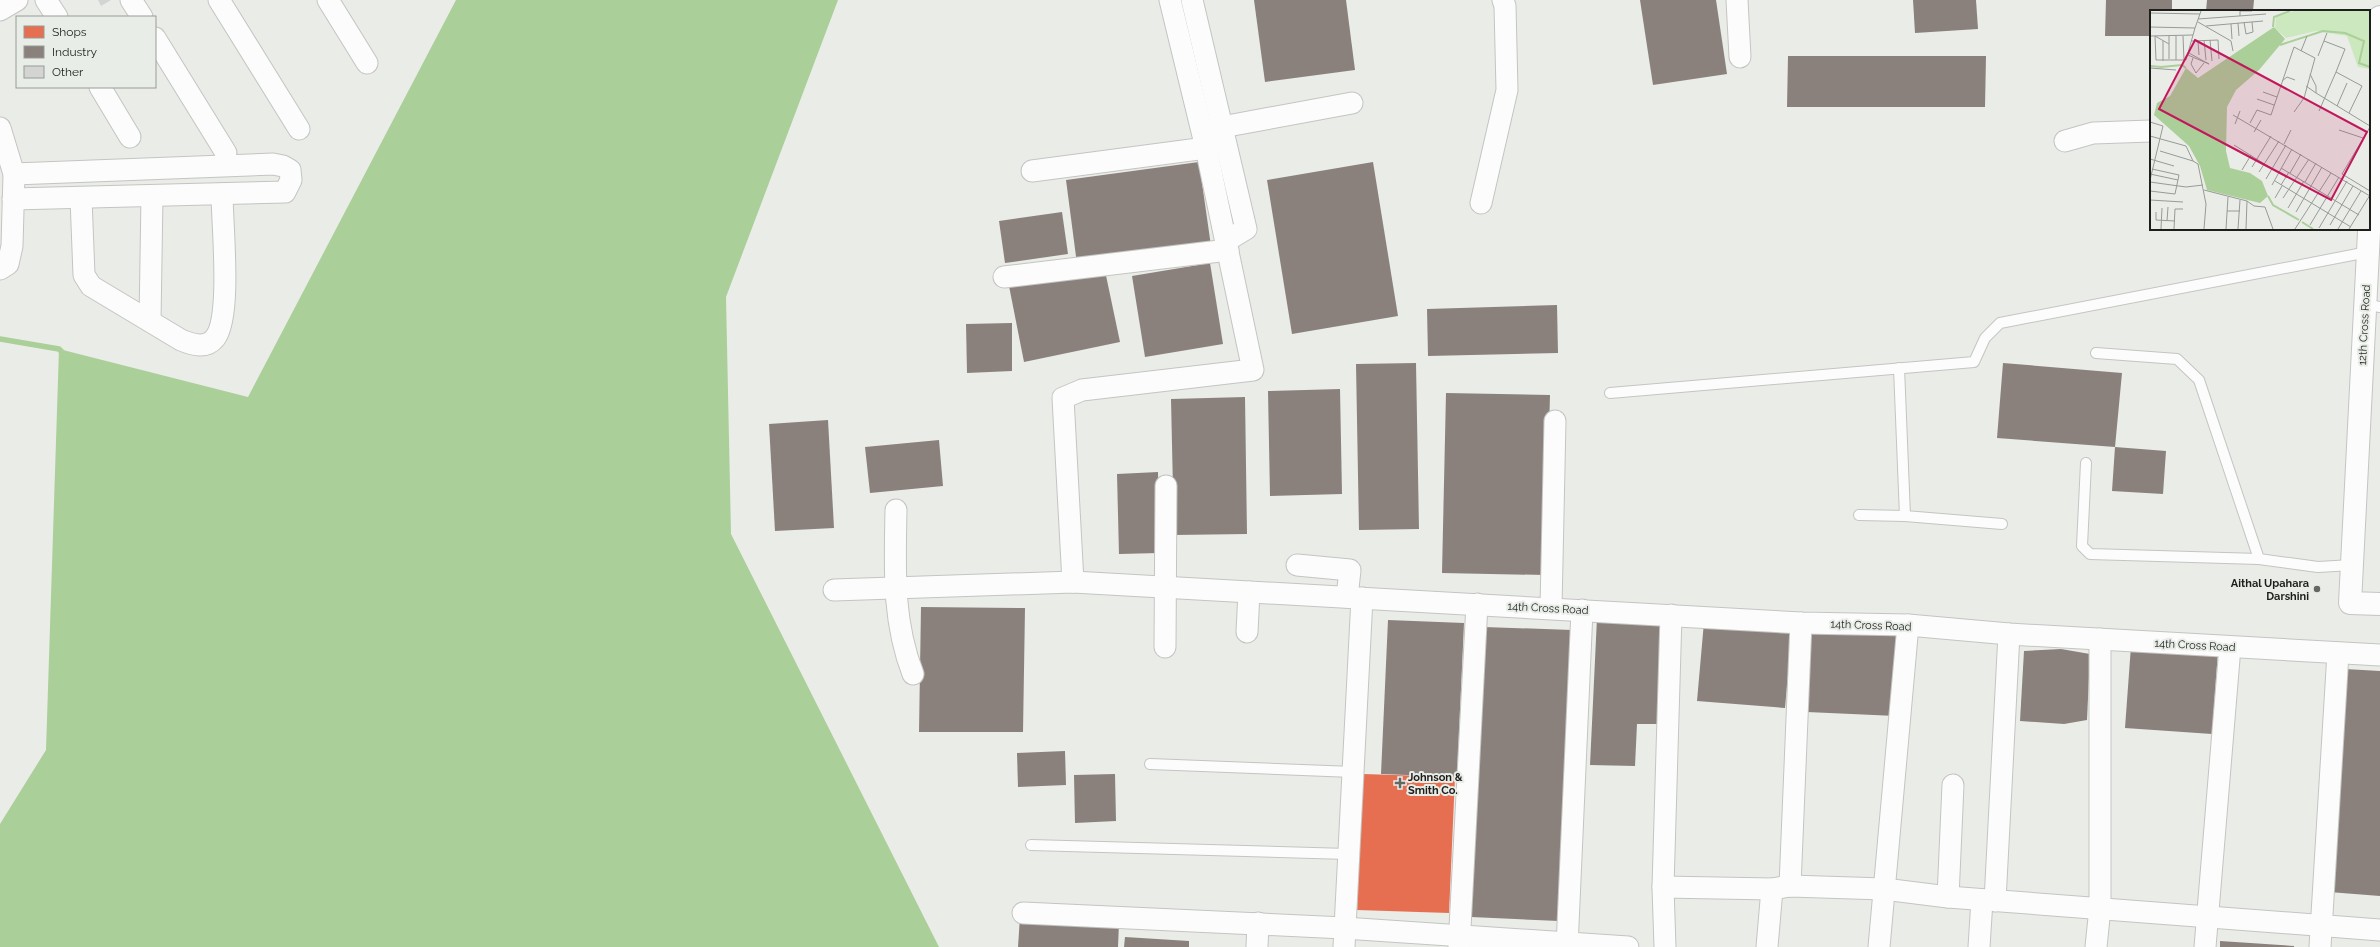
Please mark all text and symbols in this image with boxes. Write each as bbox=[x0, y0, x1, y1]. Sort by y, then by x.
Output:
inset map bbox=[2150, 10, 2370, 230]
legend bbox=[16, 16, 156, 88]
text: Shops bbox=[52, 25, 87, 39]
text: Industry bbox=[52, 45, 98, 59]
text: Other bbox=[52, 65, 84, 79]
street label: 12th Cross Road bbox=[2356, 284, 2373, 366]
place label: Aithal Upahara Darshini bbox=[2231, 577, 2309, 603]
marker: Aithal Upahara Darshini bbox=[2312, 584, 2322, 594]
street label: 14th Cross Road bbox=[1507, 600, 1589, 617]
street label: 14th Cross Road bbox=[1830, 618, 1912, 633]
street label: 14th Cross Road bbox=[2154, 637, 2236, 654]
place label: Johnson & Smith Co. bbox=[1408, 771, 1463, 797]
marker: Johnson & Smith Co. bbox=[1395, 778, 1405, 788]

